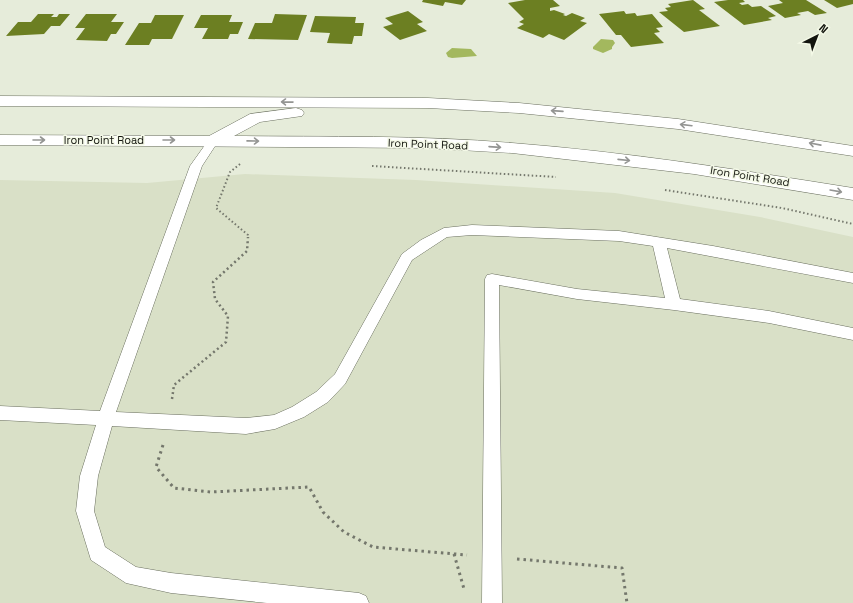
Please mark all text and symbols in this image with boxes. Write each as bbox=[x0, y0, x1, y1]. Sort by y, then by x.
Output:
north arrow bbox=[797, 16, 837, 56]
text: N bbox=[816, 21, 831, 36]
one-way arrow bbox=[281, 98, 294, 106]
one-way arrow bbox=[551, 107, 564, 114]
one-way arrow bbox=[680, 121, 693, 129]
street label: Iron Point Road bbox=[64, 133, 144, 147]
one-way arrow bbox=[32, 136, 45, 144]
one-way arrow bbox=[162, 136, 175, 144]
street label: Iron Point Road bbox=[388, 136, 468, 152]
one-way arrow bbox=[246, 137, 259, 145]
one-way arrow bbox=[809, 140, 822, 148]
one-way arrow bbox=[488, 144, 501, 151]
one-way arrow bbox=[617, 156, 630, 164]
street label: Iron Point Road bbox=[709, 163, 791, 189]
one-way arrow bbox=[829, 187, 842, 195]

